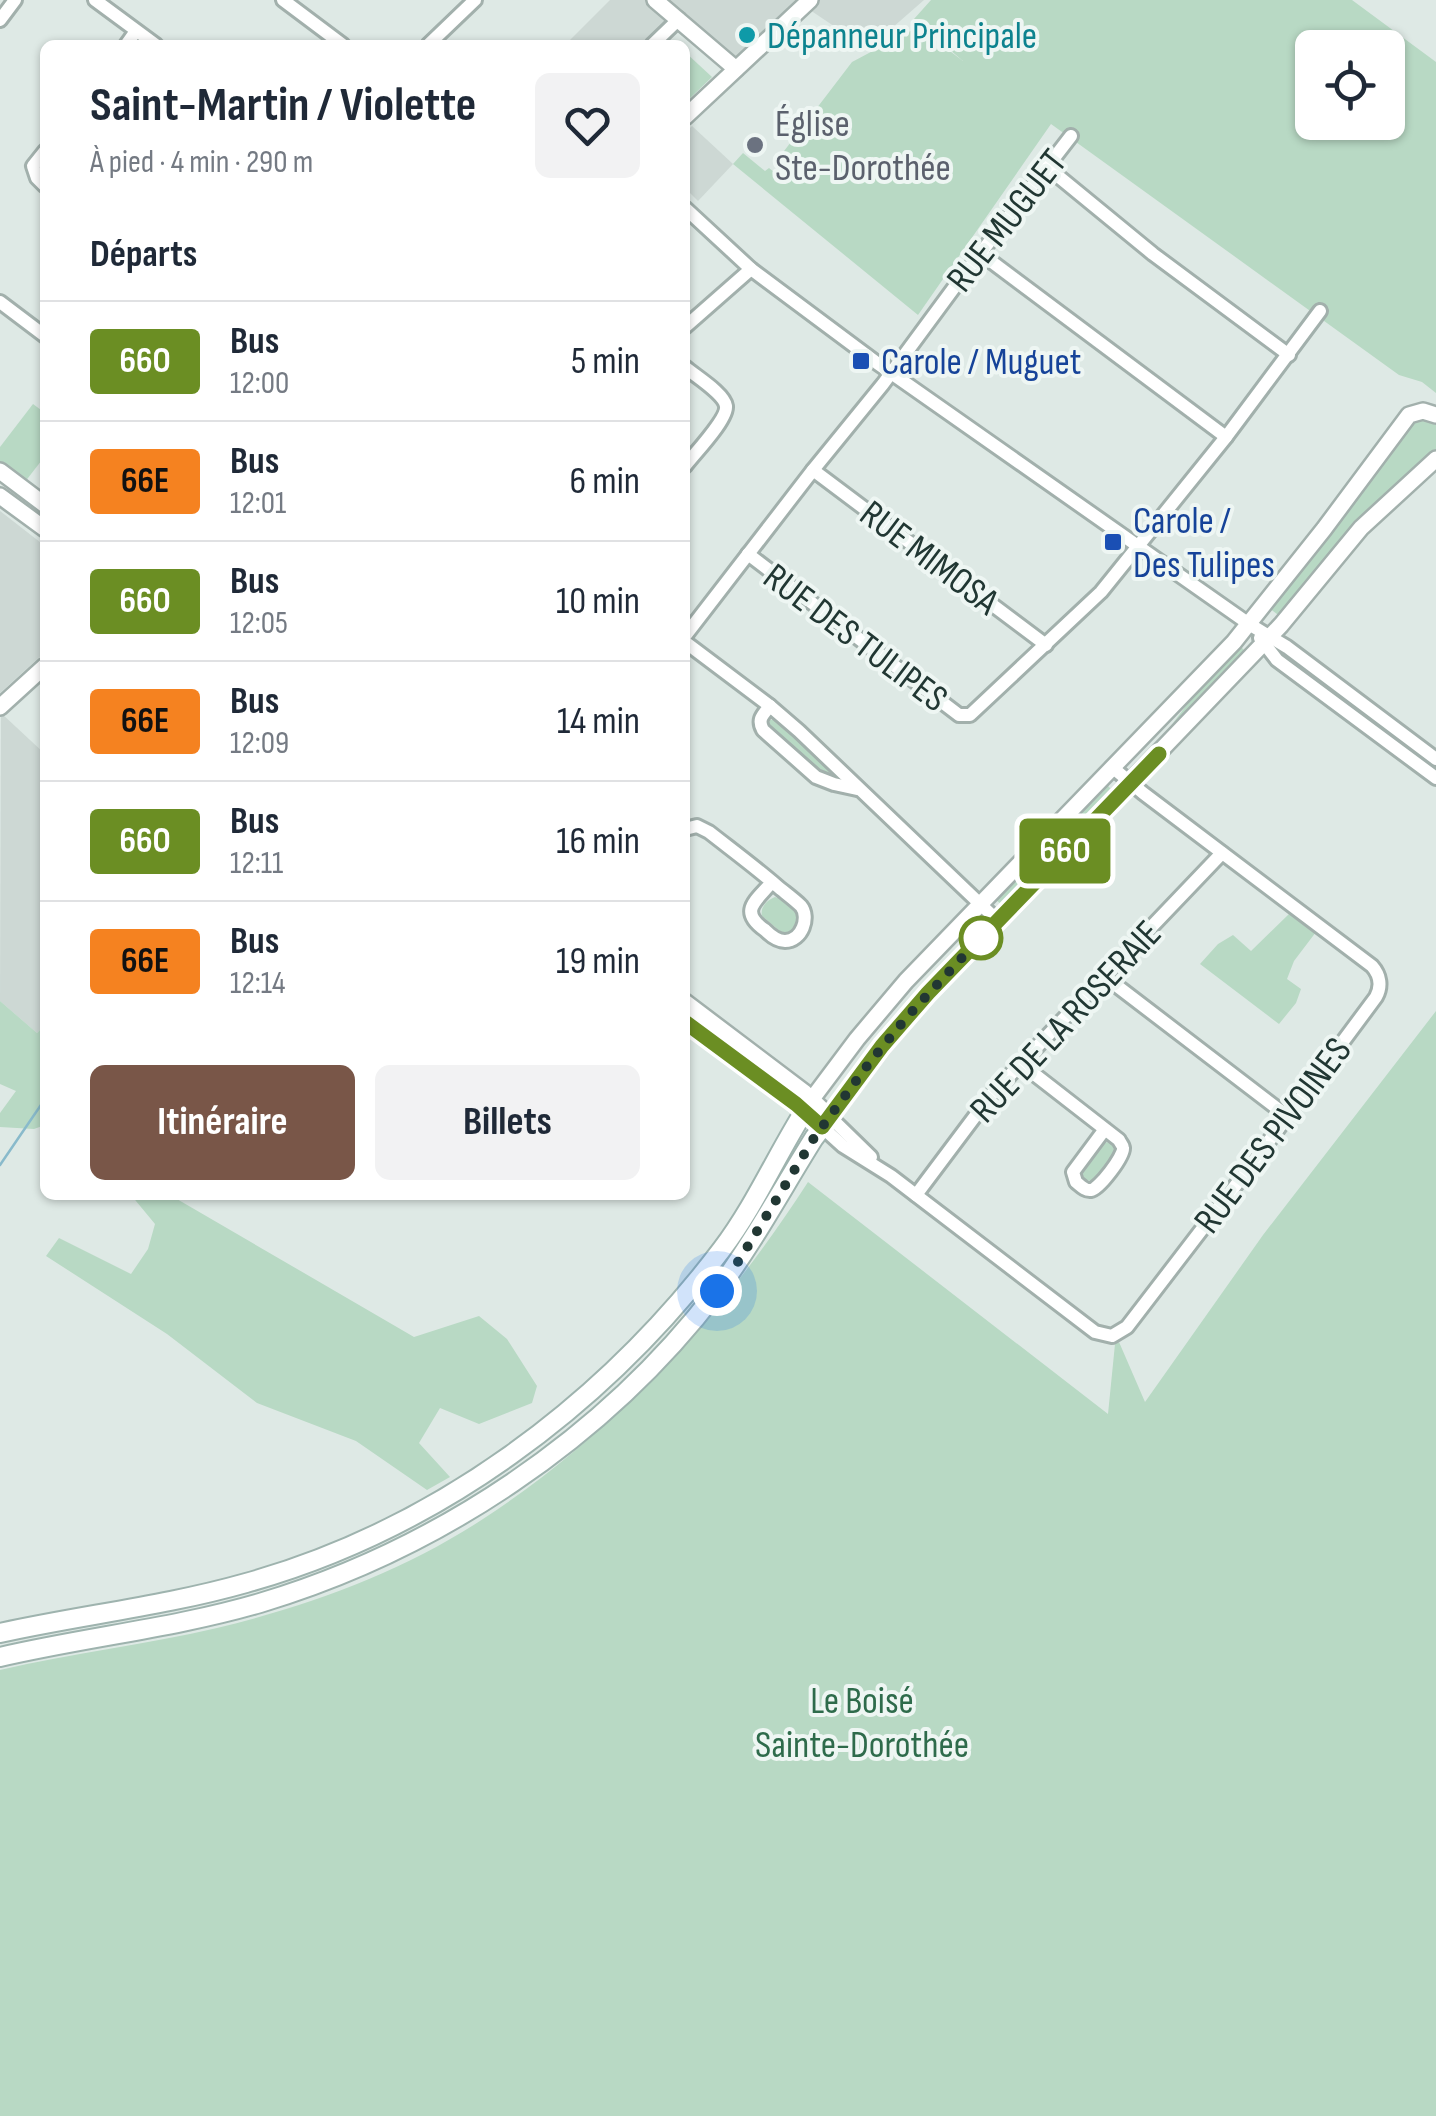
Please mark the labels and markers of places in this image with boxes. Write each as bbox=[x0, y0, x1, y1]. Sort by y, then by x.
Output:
place label: Dépanneur Principale bbox=[767, 14, 1037, 59]
marker: Dépanneur Principale bbox=[736, 24, 758, 46]
place label: Église Ste-Dorothée bbox=[775, 102, 951, 191]
marker: Église Ste-Dorothée bbox=[744, 134, 766, 156]
place label: Carole / Muguet bbox=[881, 340, 1081, 385]
marker: Carole / Muguet bbox=[850, 350, 872, 372]
place label: Carole / Des Tulipes bbox=[1133, 499, 1275, 588]
marker: Carole / Des Tulipes bbox=[1102, 531, 1124, 553]
unlabelled marker bbox=[960, 917, 1002, 959]

